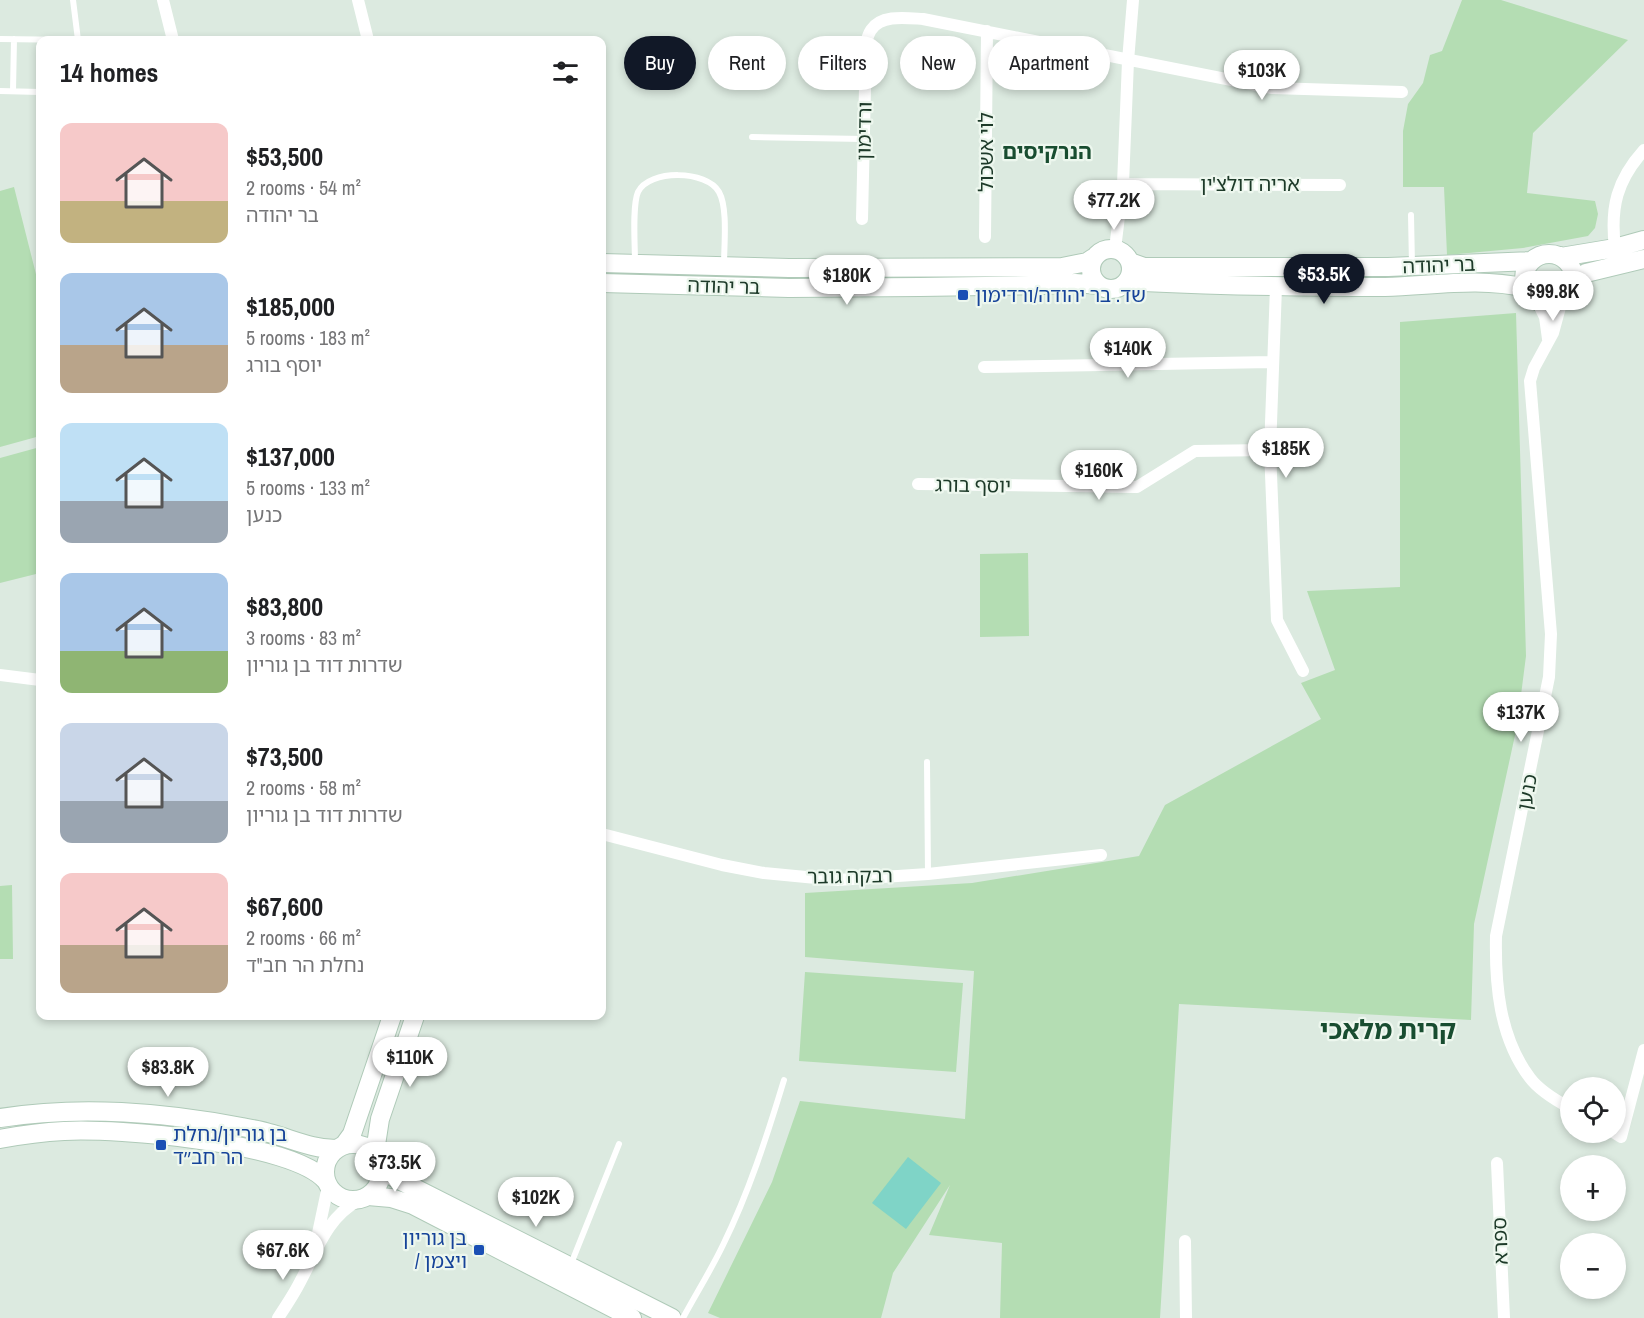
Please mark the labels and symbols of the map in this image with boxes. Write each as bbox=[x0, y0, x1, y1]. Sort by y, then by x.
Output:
pin: $103K bbox=[1220, 50, 1304, 101]
street label: ורדימון bbox=[849, 101, 878, 161]
street label: לוי אשכול bbox=[972, 112, 999, 192]
district label: הנרקיסים bbox=[1002, 137, 1092, 166]
street label: אריה דולצ'ין bbox=[1200, 170, 1300, 197]
pin: $77.2K bbox=[1065, 180, 1163, 231]
street label: בר יהודה bbox=[1402, 250, 1476, 279]
pin: $53.5K bbox=[1275, 254, 1373, 305]
pin: $180K bbox=[805, 255, 889, 306]
street label: בר יהודה bbox=[687, 271, 761, 300]
pin: $99.8K bbox=[1504, 271, 1602, 322]
place label: שד. בר יהודה/ורדימון bbox=[975, 281, 1146, 308]
marker: שד. בר יהודה/ורדימון bbox=[956, 288, 970, 302]
pin: $140K bbox=[1086, 328, 1170, 379]
pin: $185K bbox=[1244, 428, 1328, 479]
pin: $160K bbox=[1057, 450, 1141, 501]
street label: יוסף בורג bbox=[935, 470, 1011, 499]
pin: $137K bbox=[1479, 692, 1563, 743]
street label: כנען bbox=[1510, 771, 1543, 812]
street label: רבקה גובר bbox=[807, 861, 893, 890]
district label: קרית מלאכי bbox=[1320, 1012, 1456, 1047]
pin: $110K bbox=[368, 1037, 452, 1088]
pin: $83.8K bbox=[119, 1047, 217, 1098]
place label: בן גוריון/נחלת הר חב״ד bbox=[173, 1120, 287, 1170]
marker: בן גוריון/נחלת הר חב״ד bbox=[154, 1138, 168, 1152]
pin: $73.5K bbox=[346, 1142, 444, 1193]
pin: $102K bbox=[494, 1177, 578, 1228]
street label: ספרא bbox=[1485, 1217, 1514, 1265]
place label: בן גוריון / ויצמן bbox=[402, 1224, 467, 1274]
pin: $67.6K bbox=[234, 1230, 332, 1281]
marker: בן גוריון / ויצמן bbox=[472, 1243, 486, 1257]

